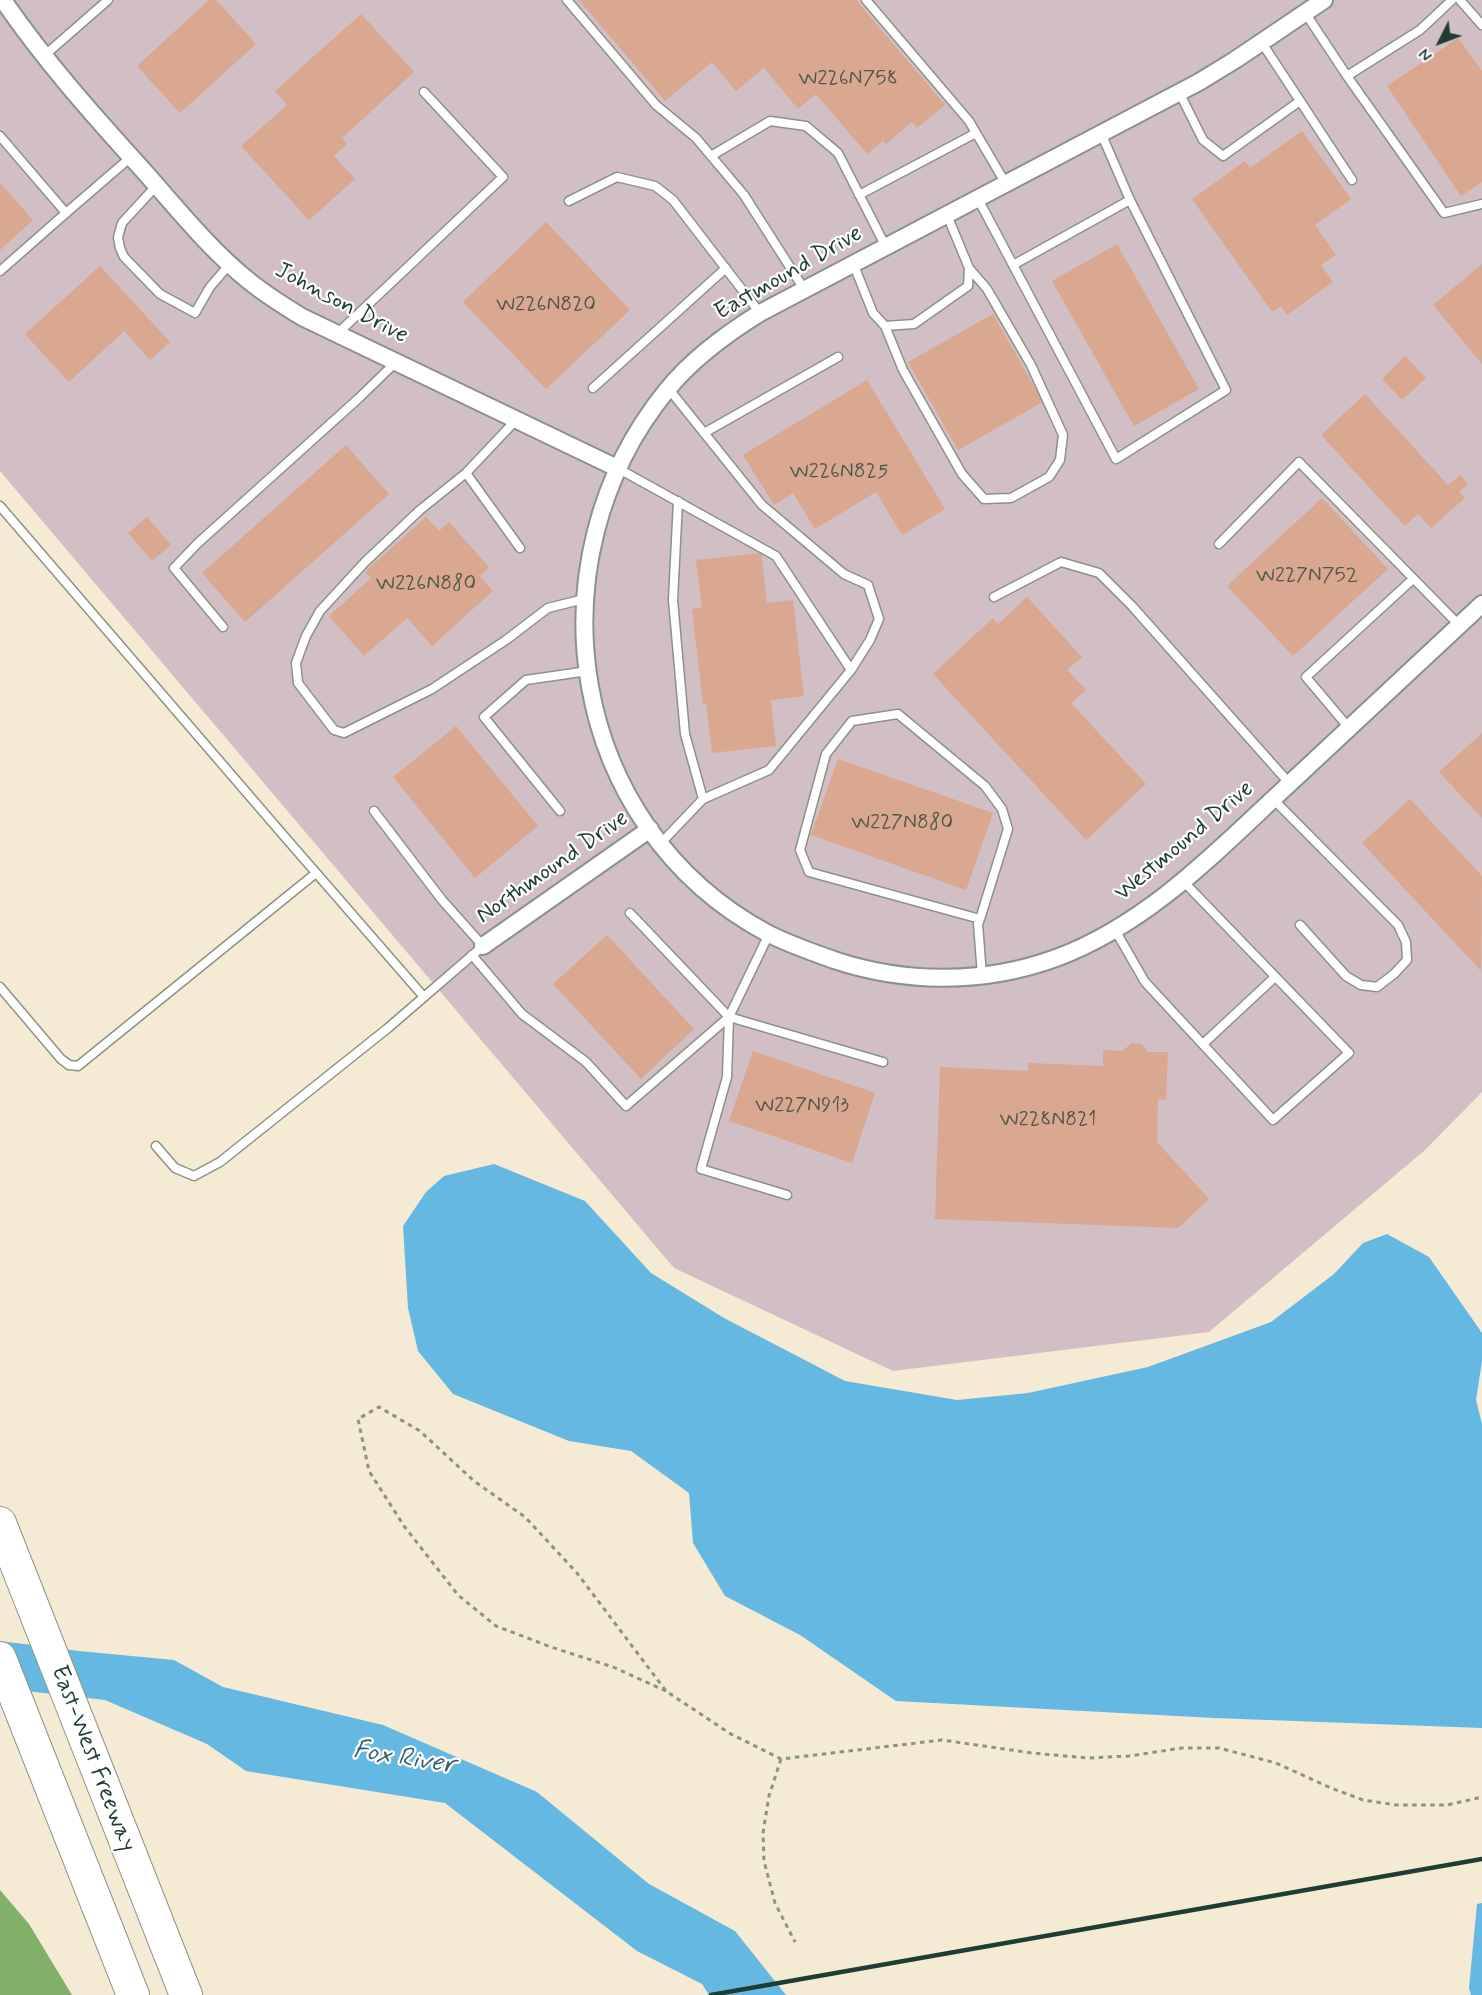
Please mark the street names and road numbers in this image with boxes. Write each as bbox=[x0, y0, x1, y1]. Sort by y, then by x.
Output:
street label: Eastmound Drive bbox=[710, 220, 868, 328]
street label: Johnson Drive bbox=[269, 257, 413, 351]
street label: Westmound Drive bbox=[1110, 775, 1260, 909]
street label: Northmound Drive bbox=[471, 805, 635, 931]
street label: East-West Freeway bbox=[43, 1662, 141, 1856]

